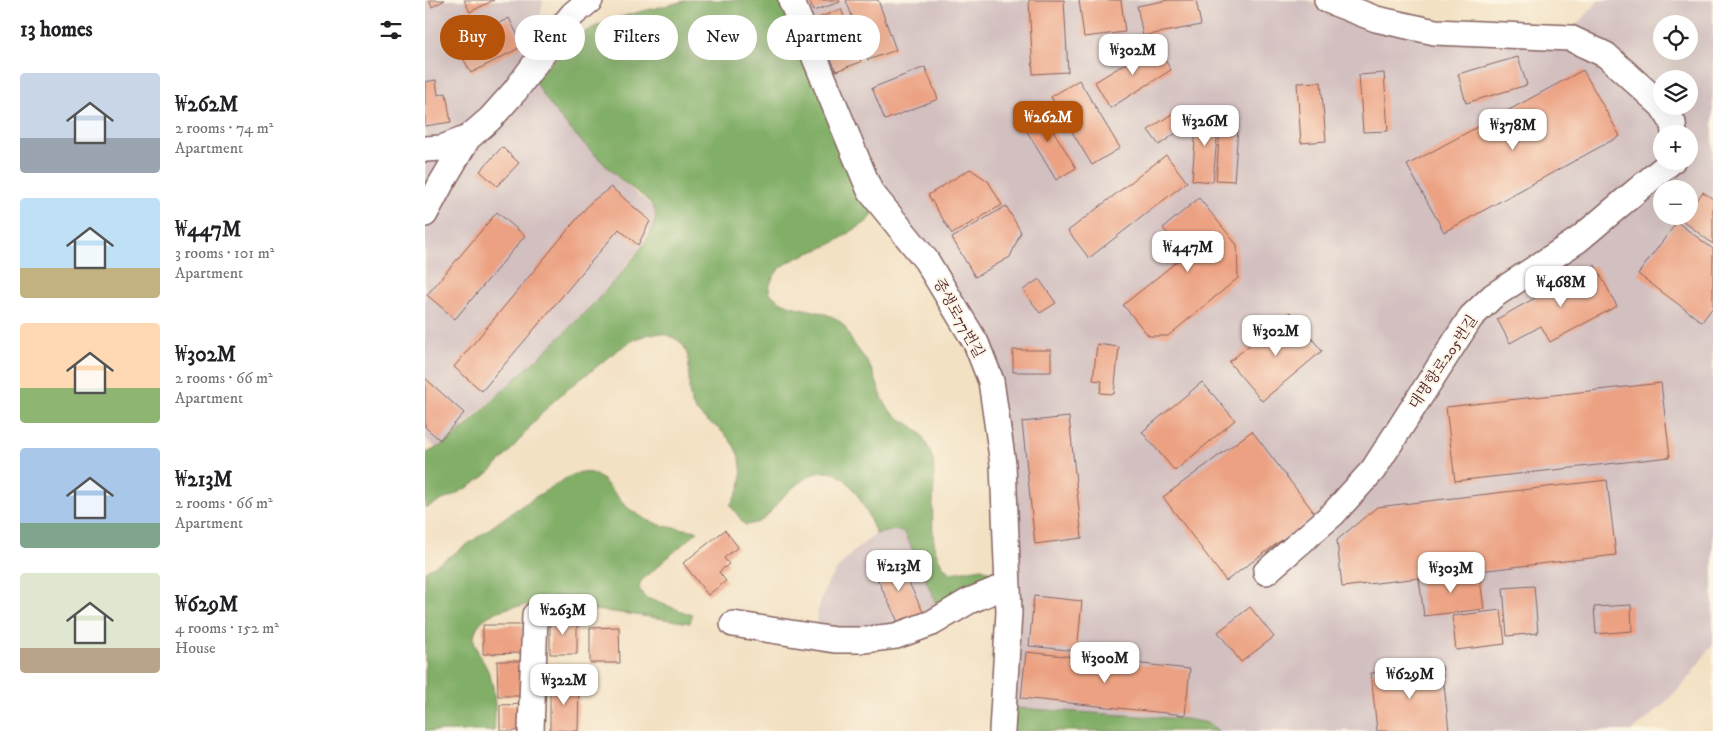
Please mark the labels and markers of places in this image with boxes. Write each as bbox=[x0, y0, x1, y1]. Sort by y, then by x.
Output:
pin: ₩302M bbox=[1098, 34, 1168, 76]
pin: ₩262M bbox=[1013, 100, 1083, 143]
pin: ₩326M bbox=[1170, 104, 1240, 147]
pin: ₩378M bbox=[1478, 108, 1548, 151]
pin: ₩447M bbox=[1153, 230, 1223, 273]
pin: ₩468M bbox=[1526, 266, 1596, 308]
pin: ₩302M bbox=[1241, 314, 1311, 357]
pin: ₩213M bbox=[864, 550, 934, 592]
pin: ₩303M bbox=[1416, 552, 1486, 594]
pin: ₩263M bbox=[528, 594, 598, 636]
pin: ₩300M bbox=[1070, 642, 1140, 684]
pin: ₩629M bbox=[1375, 658, 1445, 700]
pin: ₩322M bbox=[529, 664, 599, 706]

